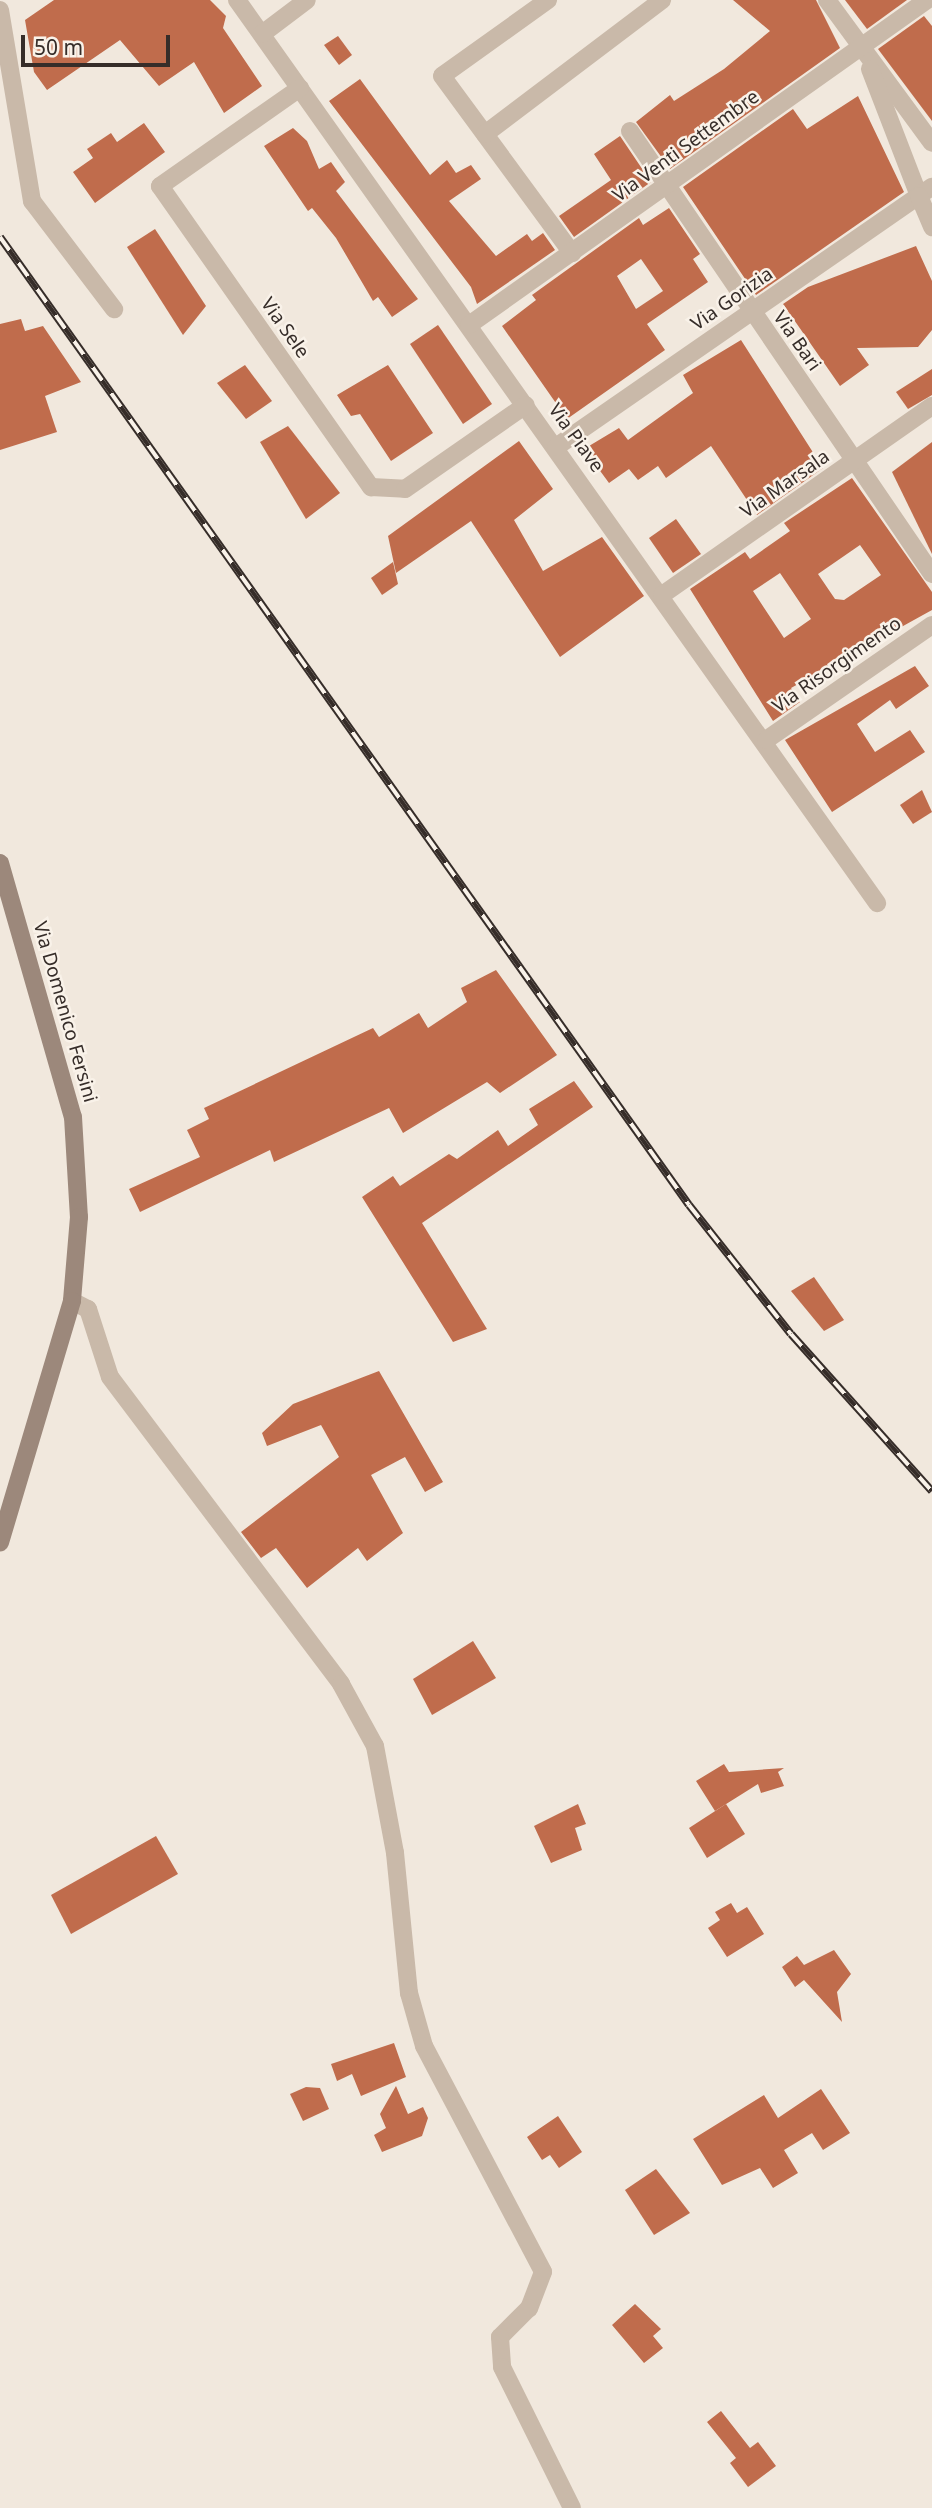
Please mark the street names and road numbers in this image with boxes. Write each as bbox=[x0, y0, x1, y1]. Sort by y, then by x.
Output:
street label: Via Venti Settembre bbox=[608, 85, 764, 207]
street label: Via Gorizia bbox=[687, 263, 777, 335]
street label: Via Sele bbox=[256, 293, 314, 363]
street label: Via Bari bbox=[768, 307, 826, 375]
street label: Via Piave bbox=[543, 399, 609, 477]
street label: Via Marsala bbox=[736, 445, 834, 523]
street label: Via Risorgimento bbox=[768, 612, 906, 718]
street label: Via Domenico Fersini bbox=[28, 919, 102, 1105]

